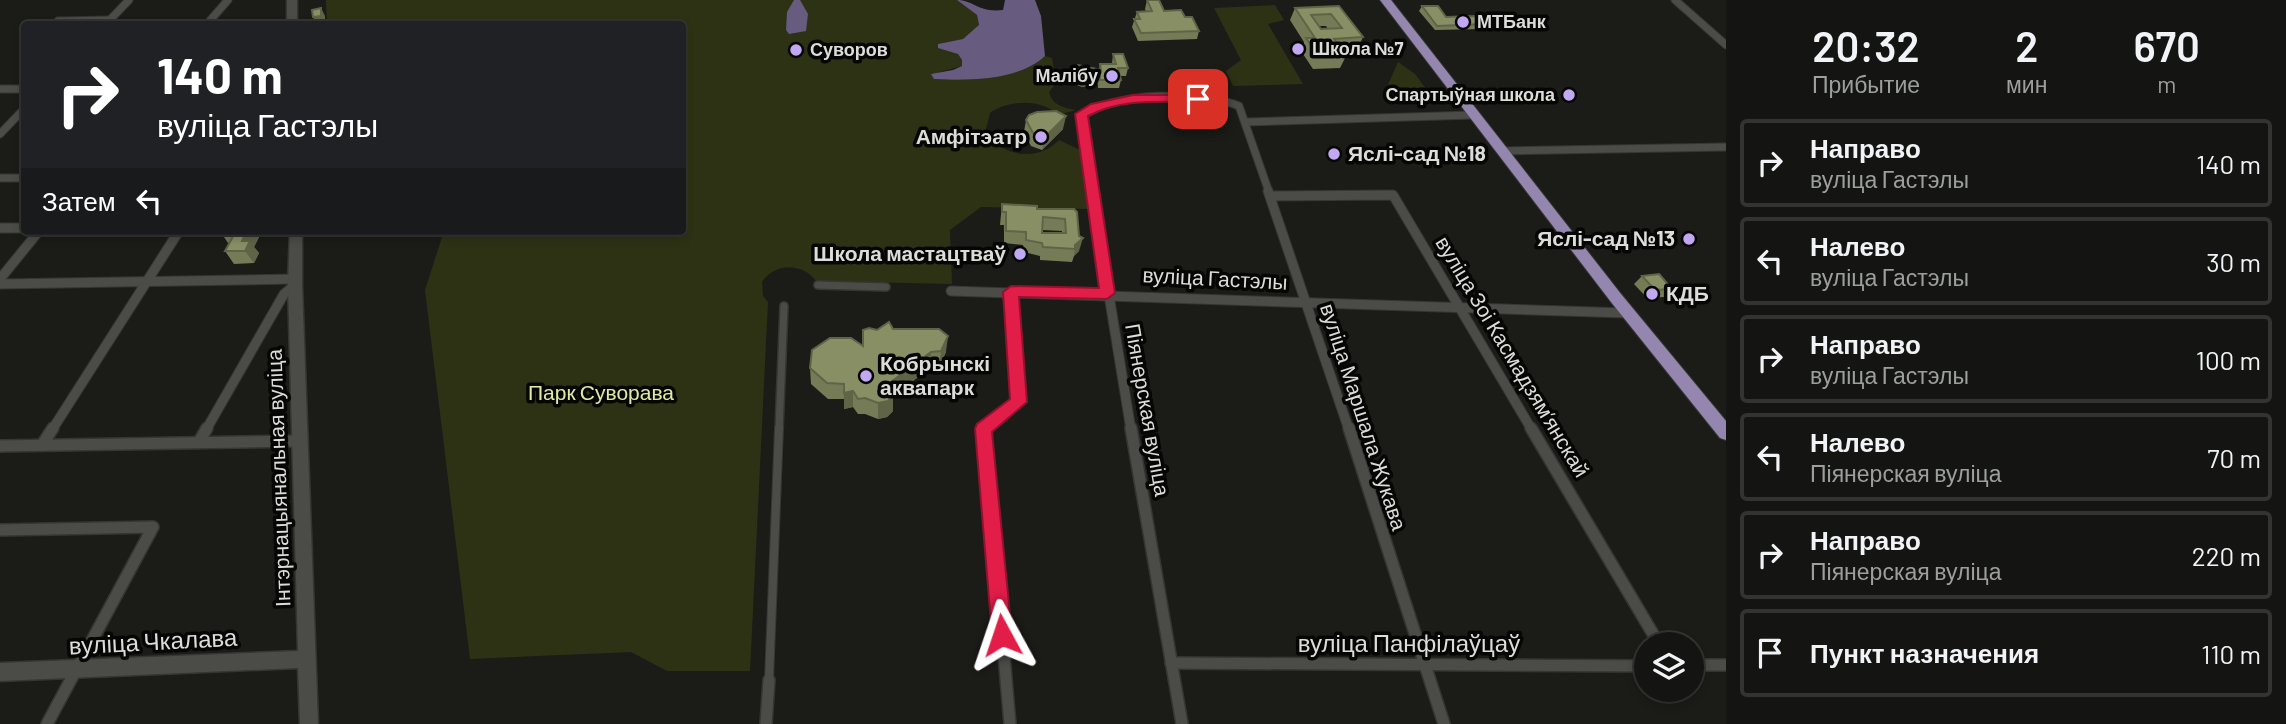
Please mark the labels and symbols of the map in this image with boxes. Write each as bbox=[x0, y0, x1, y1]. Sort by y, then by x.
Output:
place label: МТБанк bbox=[1477, 10, 1547, 32]
marker: МТБанк bbox=[1455, 14, 1471, 30]
place label: Школа №7 bbox=[1312, 37, 1404, 59]
place label: Суворов bbox=[810, 38, 888, 60]
marker: Школа №7 bbox=[1290, 41, 1306, 57]
marker: Суворов bbox=[788, 42, 804, 58]
place label: Малібу bbox=[1035, 64, 1098, 86]
marker: Малібу bbox=[1104, 68, 1120, 84]
pin bbox=[1168, 69, 1228, 129]
place label: Спартыўная школа bbox=[1385, 83, 1556, 105]
marker: Спартыўная школа bbox=[1561, 87, 1577, 103]
place label: Амфітэатр bbox=[916, 123, 1027, 148]
marker: Амфітэатр bbox=[1033, 129, 1049, 145]
place label: Яслі-сад №18 bbox=[1348, 140, 1486, 165]
marker: Яслі-сад №18 bbox=[1326, 146, 1342, 162]
place label: Яслі-сад №13 bbox=[1537, 225, 1675, 250]
street label: вуліца Зоі Касмадзямʼянскай bbox=[1431, 231, 1595, 481]
marker: Яслі-сад №13 bbox=[1681, 231, 1697, 247]
place label: Школа мастацтваў bbox=[813, 240, 1006, 265]
marker: Школа мастацтваў bbox=[1012, 246, 1028, 262]
street label: вуліца Гастэлы bbox=[1142, 261, 1288, 294]
place label: КДБ bbox=[1666, 280, 1709, 305]
marker: КДБ bbox=[1644, 286, 1660, 302]
street label: вуліца Маршала Жукава bbox=[1316, 300, 1413, 533]
street label: Піянерская вуліца bbox=[1121, 321, 1176, 498]
street label: Інтэрнацыянальная вуліца bbox=[260, 348, 294, 607]
place label: Кобрынскі аквапарк bbox=[880, 350, 990, 399]
marker: Кобрынскі аквапарк bbox=[858, 368, 874, 384]
park label: Парк Суворава bbox=[528, 379, 674, 404]
position arrow bbox=[965, 598, 1039, 672]
street label: вуліца Чкалава bbox=[68, 622, 238, 659]
street label: вуліца Панфілаўцаў bbox=[1298, 628, 1520, 657]

